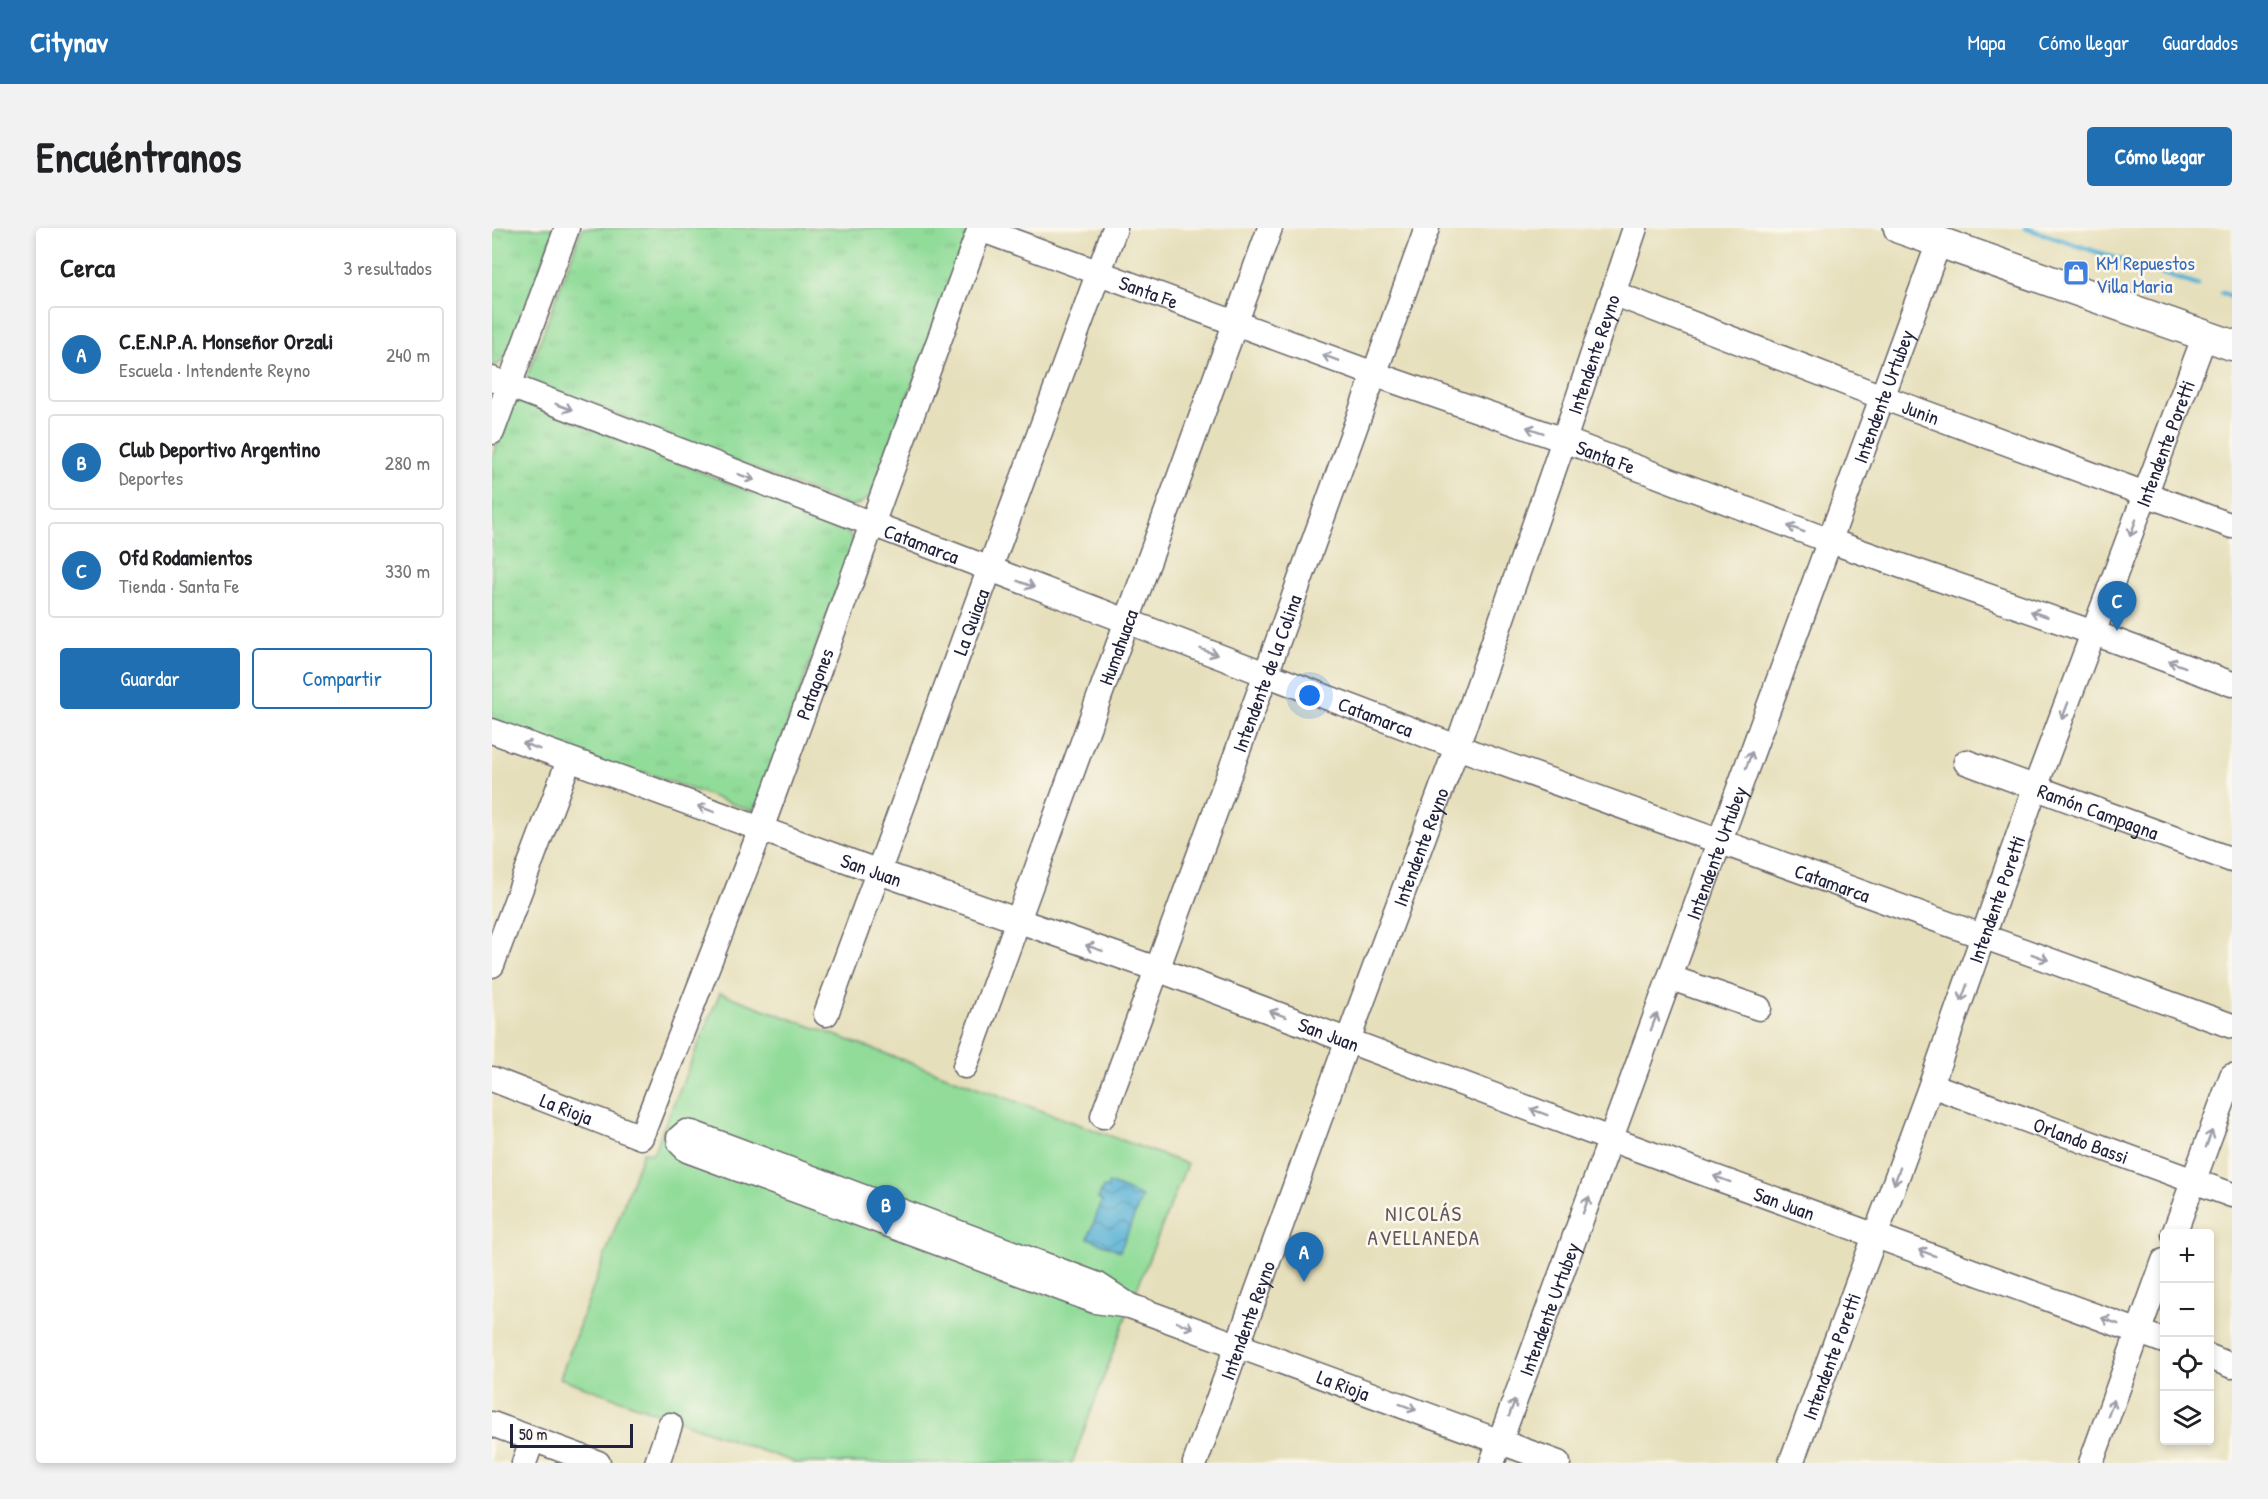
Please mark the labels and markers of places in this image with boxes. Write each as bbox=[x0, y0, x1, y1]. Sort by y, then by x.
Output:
place label: KM Repuestos Villa Maria bbox=[2096, 249, 2195, 299]
shop icon: KM Repuestos Villa Maria bbox=[2061, 258, 2091, 288]
pin: C bbox=[2098, 582, 2136, 631]
pin: B bbox=[866, 1186, 906, 1235]
pin: A bbox=[1284, 1232, 1324, 1282]

